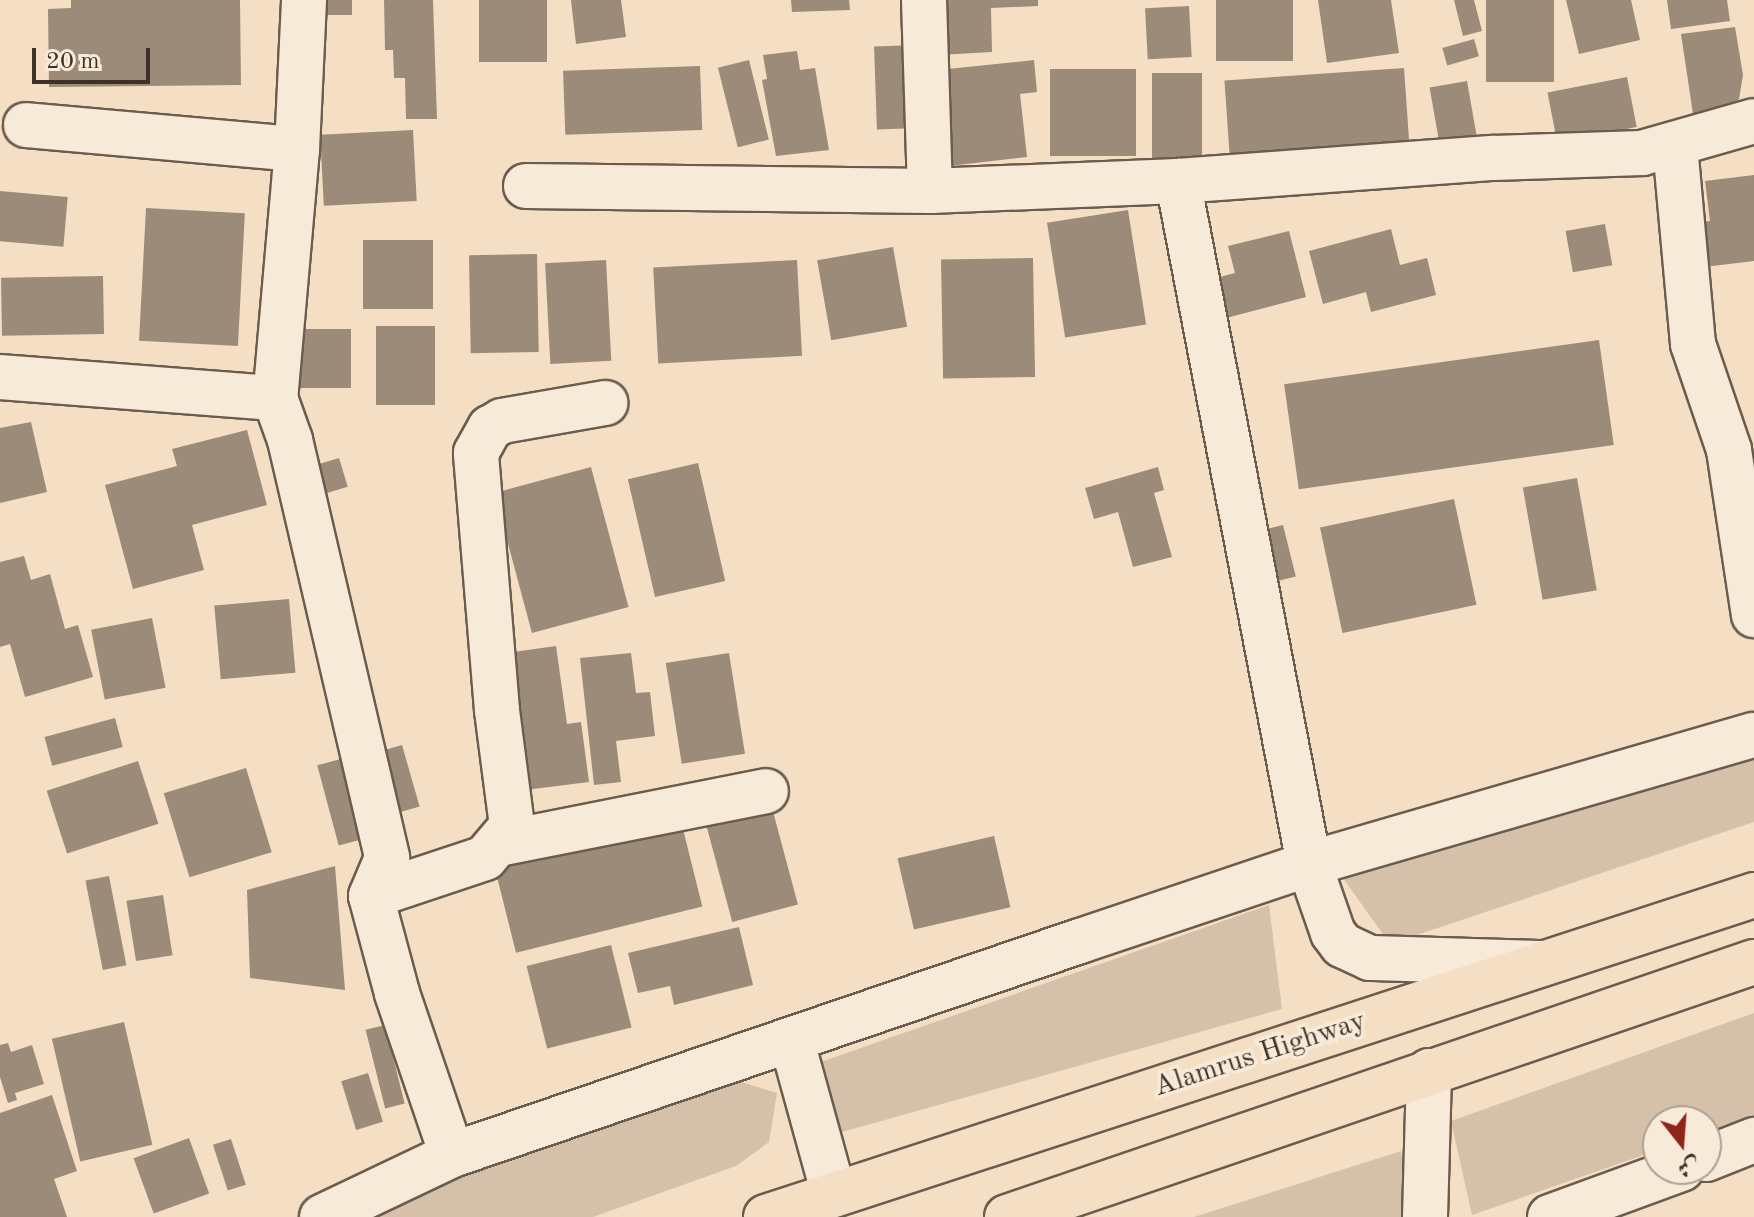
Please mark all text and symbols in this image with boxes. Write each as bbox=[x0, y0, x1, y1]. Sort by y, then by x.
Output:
scale bar bbox=[36, 32, 154, 82]
text: 20 m bbox=[46, 50, 100, 74]
street label: Alamrus Highway bbox=[1150, 1005, 1370, 1105]
north arrow bbox=[1642, 1105, 1722, 1185]
text: ش bbox=[1675, 1152, 1702, 1180]

